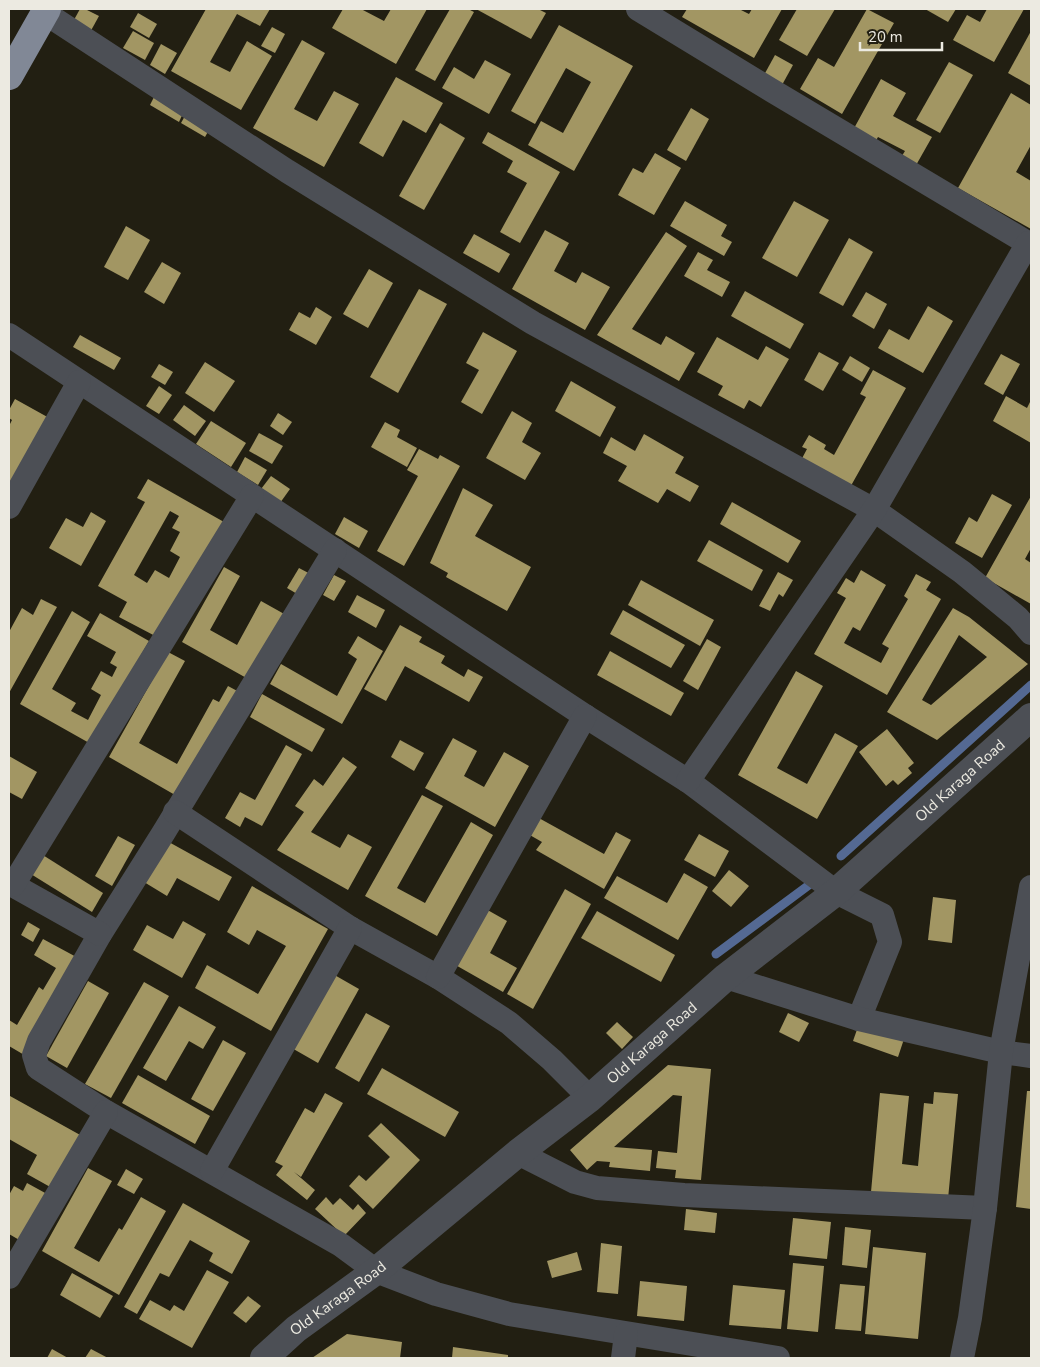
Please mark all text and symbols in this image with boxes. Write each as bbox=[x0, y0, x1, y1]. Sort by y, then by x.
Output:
scale bar bbox=[860, 20, 942, 52]
text: 20 m bbox=[868, 27, 903, 47]
street label: Old Karaga Road bbox=[911, 735, 1009, 826]
street label: Old Karaga Road bbox=[602, 997, 701, 1089]
street label: Old Karaga Road bbox=[286, 1257, 390, 1340]

